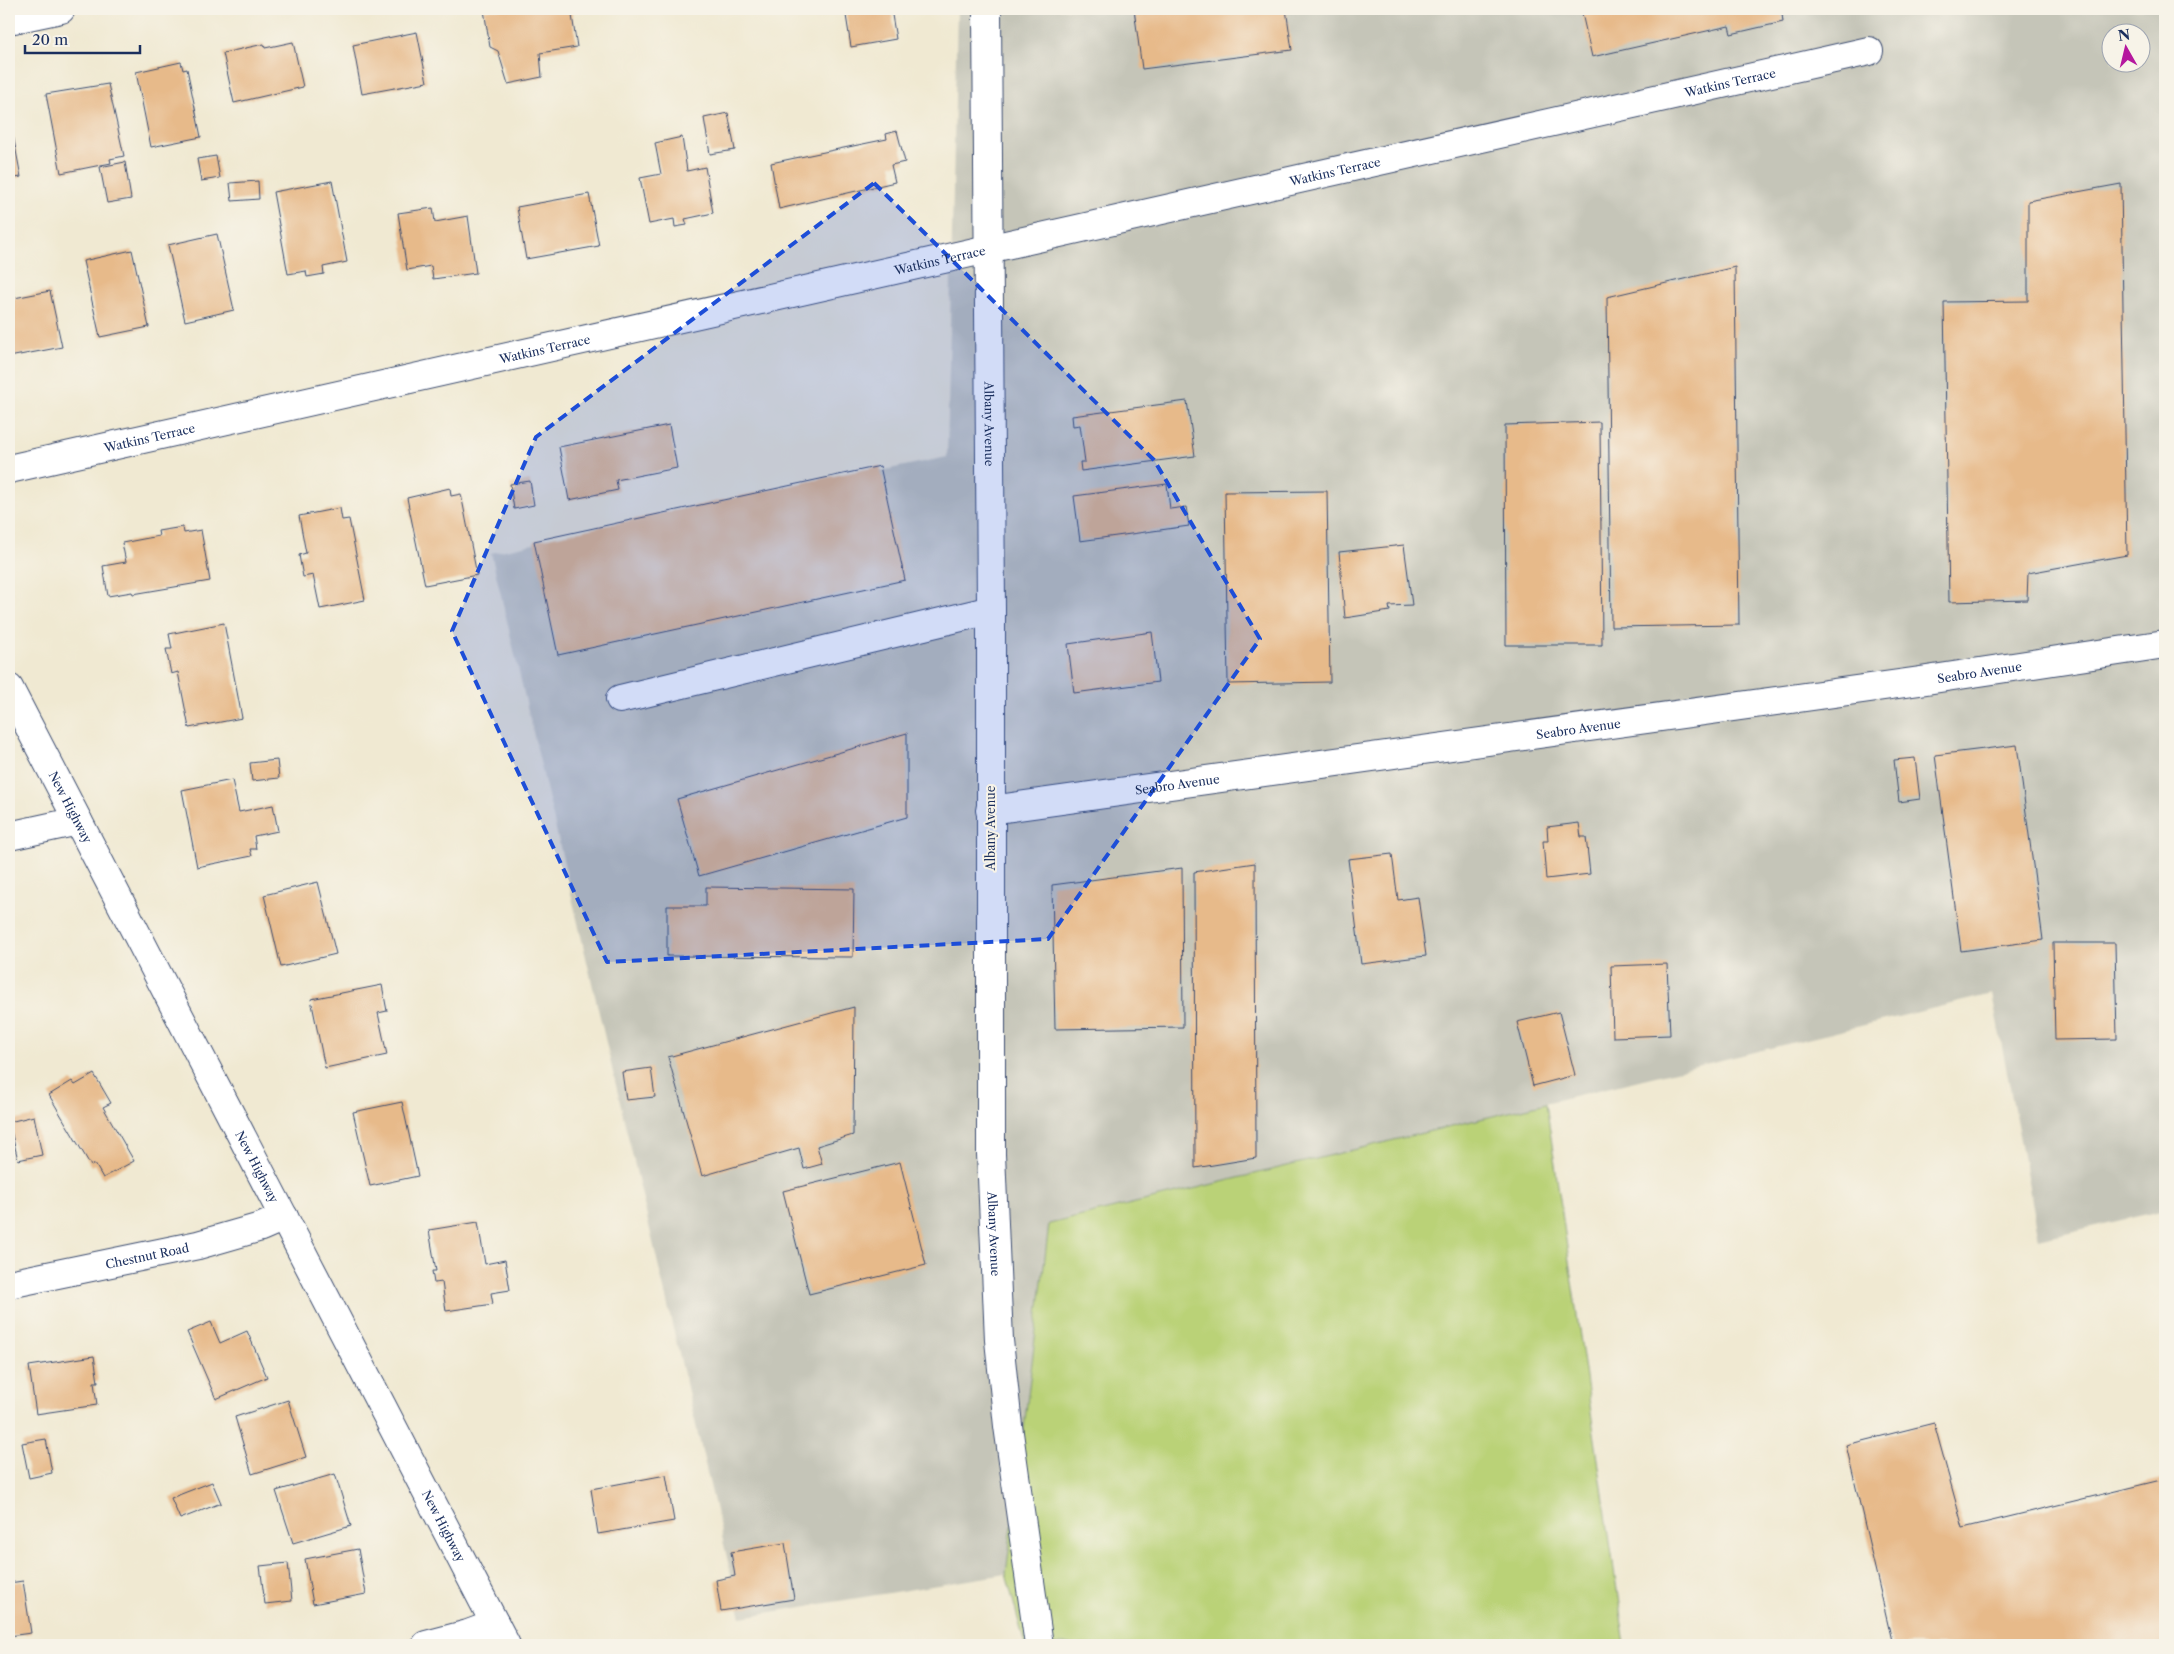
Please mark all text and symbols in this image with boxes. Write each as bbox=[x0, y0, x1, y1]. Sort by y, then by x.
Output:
scale bar bbox=[25, 22, 140, 54]
north arrow bbox=[2102, 22, 2152, 72]
text: N bbox=[2117, 25, 2131, 45]
text: 20 m bbox=[32, 30, 68, 49]
street label: Watkins Terrace bbox=[1682, 65, 1777, 100]
street label: Watkins Terrace bbox=[1287, 153, 1382, 189]
street label: Watkins Terrace bbox=[892, 242, 987, 278]
street label: Watkins Terrace bbox=[497, 331, 592, 366]
street label: Albany Avenue bbox=[982, 380, 998, 467]
street label: Watkins Terrace bbox=[102, 420, 197, 455]
street label: Seabro Avenue bbox=[1936, 658, 2023, 686]
street label: Seabro Avenue bbox=[1535, 715, 1622, 742]
street label: New Highway bbox=[46, 769, 96, 846]
street label: Seabro Avenue bbox=[1134, 771, 1221, 797]
street label: Albany Avenue bbox=[983, 785, 998, 871]
street label: New Highway bbox=[233, 1128, 282, 1205]
street label: Albany Avenue bbox=[985, 1190, 1004, 1277]
street label: Chestnut Road bbox=[104, 1239, 191, 1271]
street label: New Highway bbox=[419, 1487, 469, 1564]

